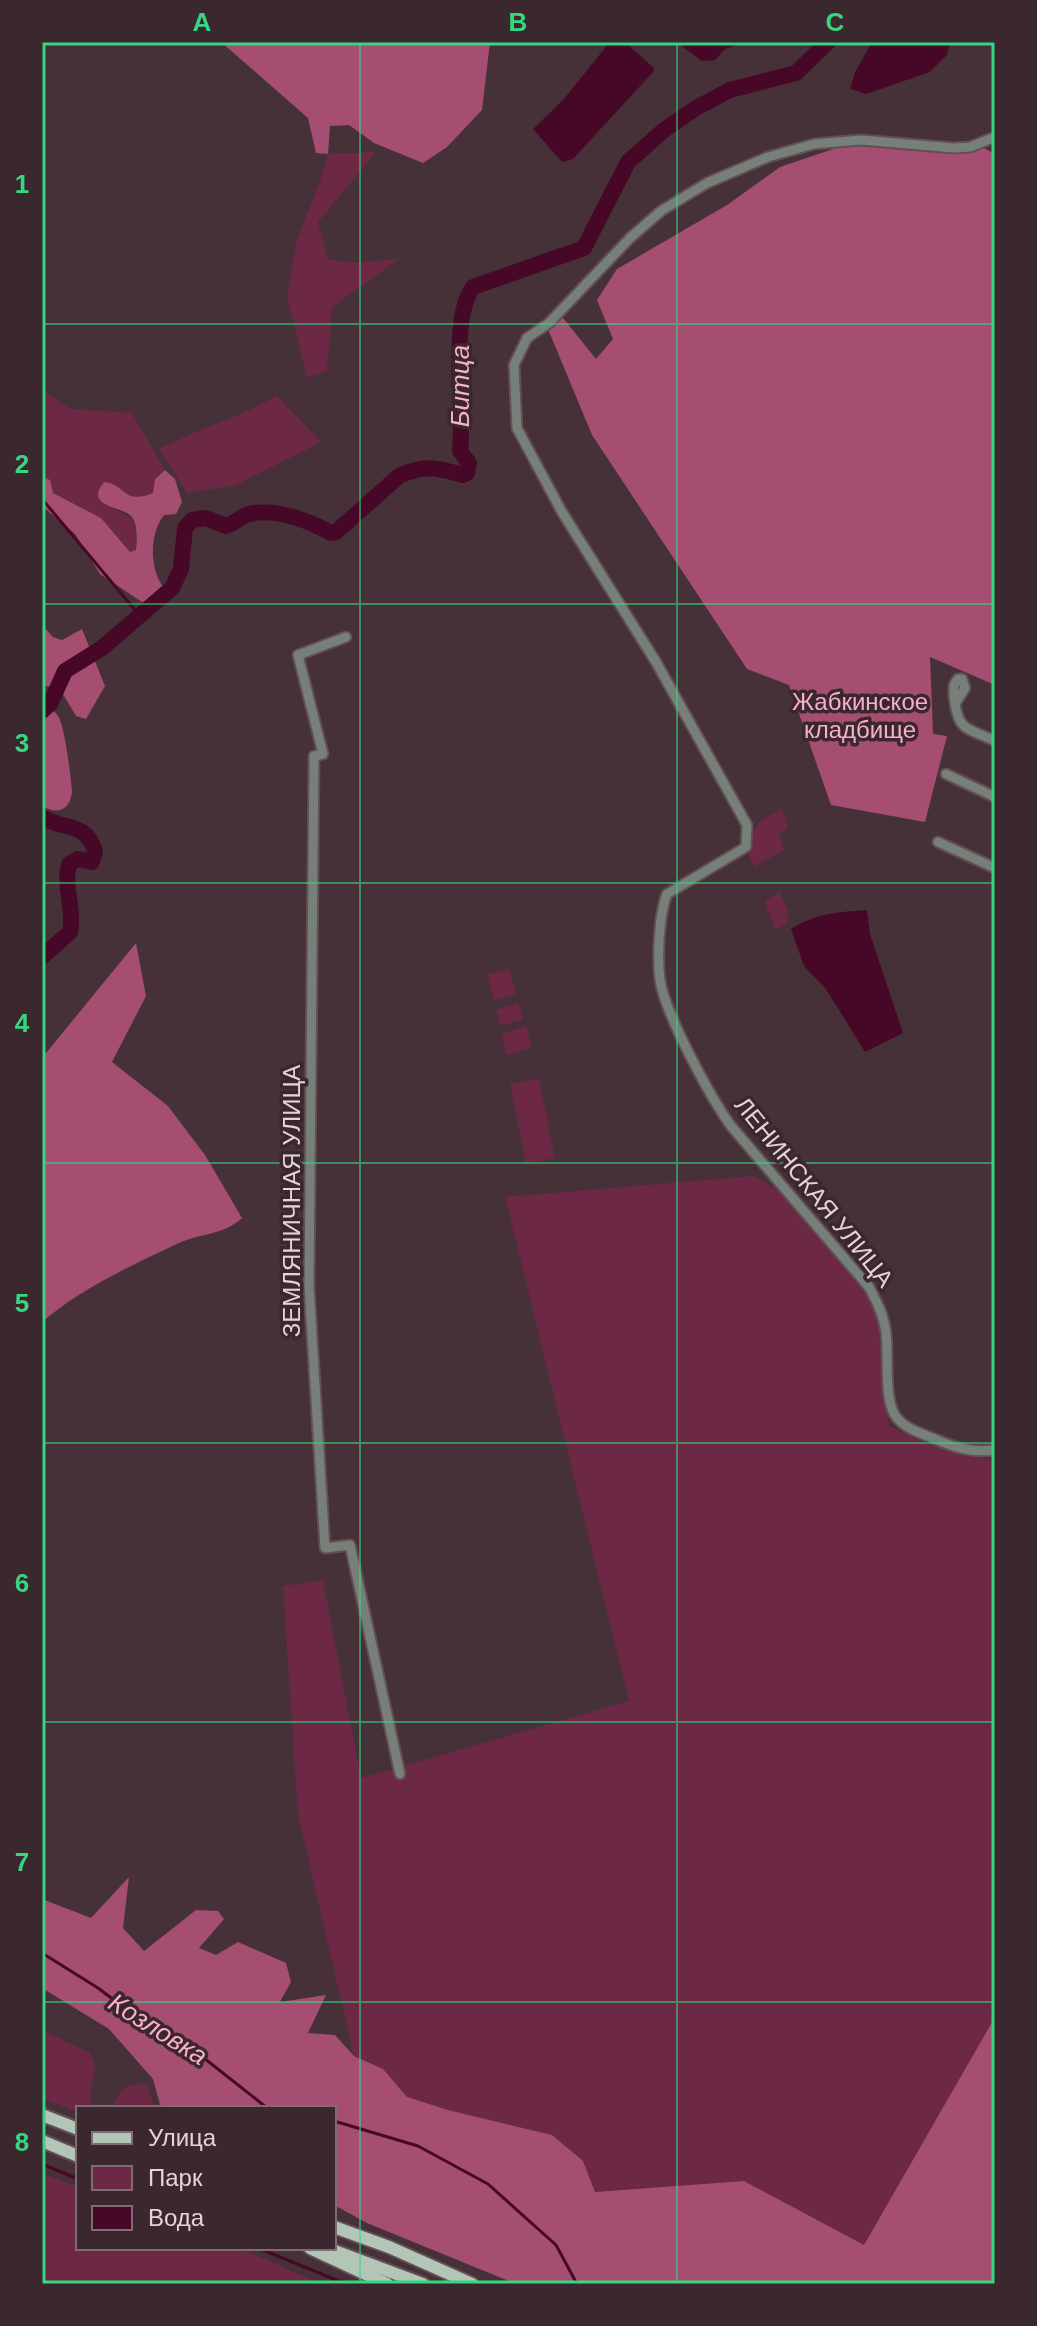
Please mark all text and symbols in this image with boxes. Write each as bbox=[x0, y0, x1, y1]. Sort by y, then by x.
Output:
text: A bbox=[193, 7, 212, 37]
text: B bbox=[509, 7, 527, 37]
text: C bbox=[826, 7, 845, 37]
text: 1 bbox=[15, 169, 29, 199]
water label: Битца bbox=[445, 345, 475, 427]
text: 2 bbox=[15, 449, 29, 479]
park label: Жабкинское кладбище bbox=[792, 688, 928, 743]
text: 3 bbox=[15, 728, 29, 758]
text: 4 bbox=[15, 1008, 30, 1038]
street label: ЗЕМЛЯНИЧНАЯ УЛИЦА bbox=[278, 1065, 305, 1337]
street label: ЛЕНИНСКАЯ УЛИЦА bbox=[730, 1091, 899, 1292]
text: 5 bbox=[15, 1288, 29, 1318]
text: 6 bbox=[15, 1568, 29, 1598]
text: 7 bbox=[15, 1847, 29, 1877]
water label: Козловка bbox=[103, 1987, 213, 2071]
legend bbox=[76, 2106, 336, 2250]
text: Улица bbox=[148, 2124, 217, 2151]
text: 8 bbox=[15, 2127, 29, 2157]
text: Парк bbox=[148, 2164, 203, 2191]
text: Вода bbox=[148, 2204, 205, 2231]

